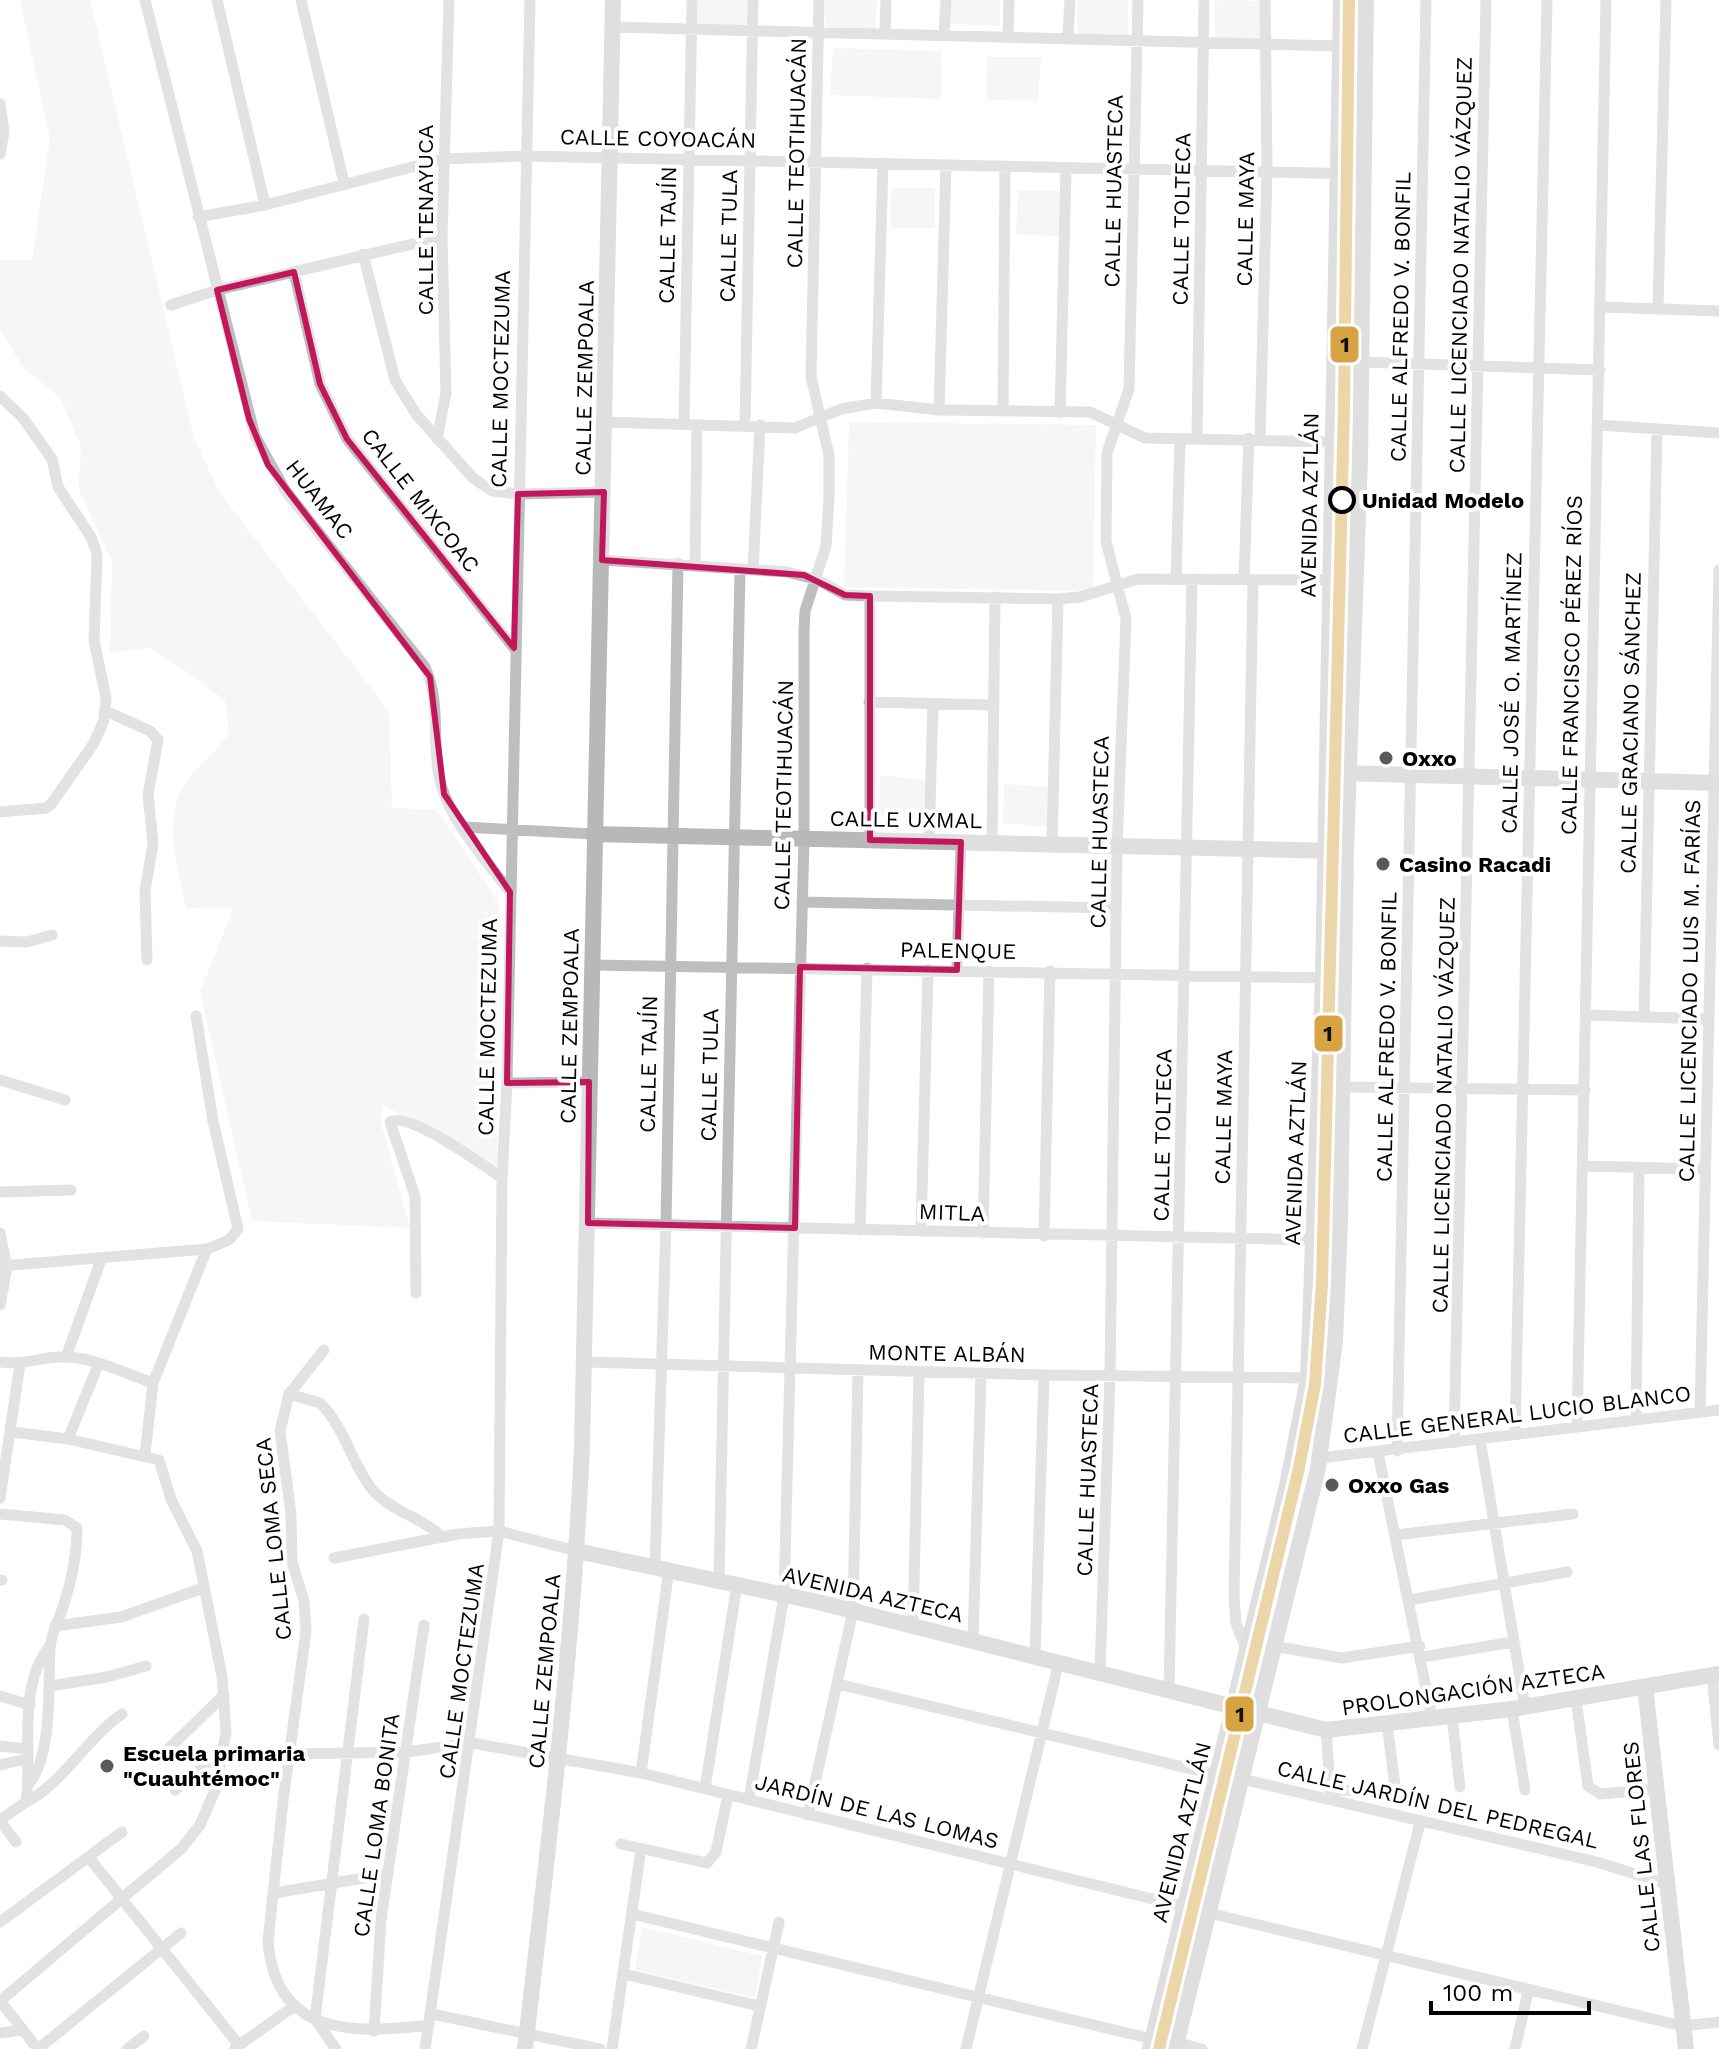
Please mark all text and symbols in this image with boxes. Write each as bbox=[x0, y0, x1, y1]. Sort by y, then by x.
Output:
street label: CALLE TEOTIHUACÁN bbox=[782, 37, 811, 269]
street label: CALLE LICENCIADO NATALIO VÁZQUEZ bbox=[1444, 56, 1477, 474]
street label: CALLE HUASTECA bbox=[1099, 94, 1128, 288]
street label: CALLE TENAYUCA bbox=[413, 124, 438, 316]
street label: CALLE COYOACÁN bbox=[560, 124, 756, 153]
street label: CALLE TOLTECA bbox=[1167, 132, 1196, 306]
street label: CALLE MAYA bbox=[1232, 151, 1259, 287]
street label: CALLE TAJÍN bbox=[654, 166, 681, 304]
street label: CALLE TULA bbox=[715, 169, 742, 303]
street label: CALLE ALFREDO V. BONFIL bbox=[1385, 172, 1416, 462]
street label: CALLE MOCTEZUMA bbox=[486, 270, 515, 488]
street label: CALLE ZEMPOALA bbox=[570, 280, 599, 476]
line badge: 1 bbox=[1329, 325, 1360, 364]
text: 1 bbox=[1340, 332, 1350, 357]
street label: AVENIDA AZTLÁN bbox=[1295, 412, 1324, 598]
street label: CALLE MIXCOAC bbox=[357, 423, 485, 577]
street label: HUAMAC bbox=[281, 455, 358, 544]
marker: Unidad Modelo bbox=[1329, 487, 1355, 513]
place label: Unidad Modelo bbox=[1362, 488, 1524, 513]
street label: CALLE FRANCISCO PÉREZ RÍOS bbox=[1556, 495, 1587, 835]
street label: CALLE JOSÉ O. MARTÍNEZ bbox=[1497, 552, 1526, 834]
street label: CALLE GRACIANO SÁNCHEZ bbox=[1615, 572, 1646, 874]
street label: CALLE TEOTIHUACÁN bbox=[769, 679, 798, 911]
street label: CALLE HUASTECA bbox=[1085, 735, 1114, 929]
place label: Oxxo bbox=[1402, 746, 1457, 771]
marker: Oxxo bbox=[1377, 749, 1395, 767]
street label: CALLE LICENCIADO LUIS M. FARÍAS bbox=[1674, 799, 1705, 1183]
street label: CALLE UXMAL bbox=[829, 806, 983, 833]
place label: Casino Racadi bbox=[1399, 852, 1551, 877]
marker: Casino Racadi bbox=[1374, 855, 1392, 873]
street label: CALLE ALFREDO V. BONFIL bbox=[1371, 892, 1402, 1182]
street label: CALLE LICENCIADO NATALIO VÁZQUEZ bbox=[1427, 896, 1460, 1314]
street label: CALLE MOCTEZUMA bbox=[473, 918, 502, 1136]
street label: CALLE ZEMPOALA bbox=[555, 928, 584, 1124]
street label: PALENQUE bbox=[900, 937, 1016, 964]
street label: CALLE TAJÍN bbox=[635, 995, 662, 1133]
street label: CALLE TULA bbox=[696, 1008, 723, 1142]
line badge: 1 bbox=[1313, 1014, 1344, 1053]
text: 1 bbox=[1323, 1021, 1333, 1046]
street label: CALLE TOLTECA bbox=[1148, 1048, 1177, 1222]
street label: CALLE MAYA bbox=[1210, 1049, 1237, 1185]
street label: AVENIDA AZTLÁN bbox=[1280, 1060, 1311, 1246]
street label: MITLA bbox=[918, 1199, 986, 1226]
street label: MONTE ALBÁN bbox=[868, 1340, 1026, 1367]
street label: CALLE GENERAL LUCIO BLANCO bbox=[1342, 1381, 1693, 1448]
street label: CALLE HUASTECA bbox=[1072, 1383, 1103, 1577]
street label: CALLE LOMA SECA bbox=[250, 1436, 297, 1642]
place label: Oxxo Gas bbox=[1348, 1473, 1450, 1498]
marker: Oxxo Gas bbox=[1323, 1476, 1341, 1494]
street label: CALLE MOCTEZUMA bbox=[434, 1561, 489, 1781]
street label: AVENIDA AZTECA bbox=[780, 1562, 966, 1627]
street label: CALLE ZEMPOALA bbox=[524, 1572, 565, 1770]
street label: PROLONGACIÓN AZTECA bbox=[1340, 1659, 1606, 1720]
line badge: 1 bbox=[1224, 1695, 1255, 1733]
text: 1 bbox=[1235, 1702, 1245, 1727]
street label: CALLE LOMA BONITA bbox=[348, 1712, 405, 1939]
street label: AVENIDA AZTLÁN bbox=[1147, 1739, 1216, 1925]
street label: CALLE LAS FLORES bbox=[1618, 1740, 1665, 1954]
place label: Escuela primaria "Cuauhtémoc" bbox=[123, 1741, 306, 1791]
street label: CALLE JARDÍN DEL PEDREGAL bbox=[1275, 1755, 1601, 1854]
marker: Escuela primaria "Cuauhtémoc" bbox=[98, 1757, 116, 1775]
street label: JARDÍN DE LAS LOMAS bbox=[753, 1769, 1001, 1854]
scale bar bbox=[1431, 1965, 1589, 2015]
text: 100 m bbox=[1443, 1979, 1513, 2007]

